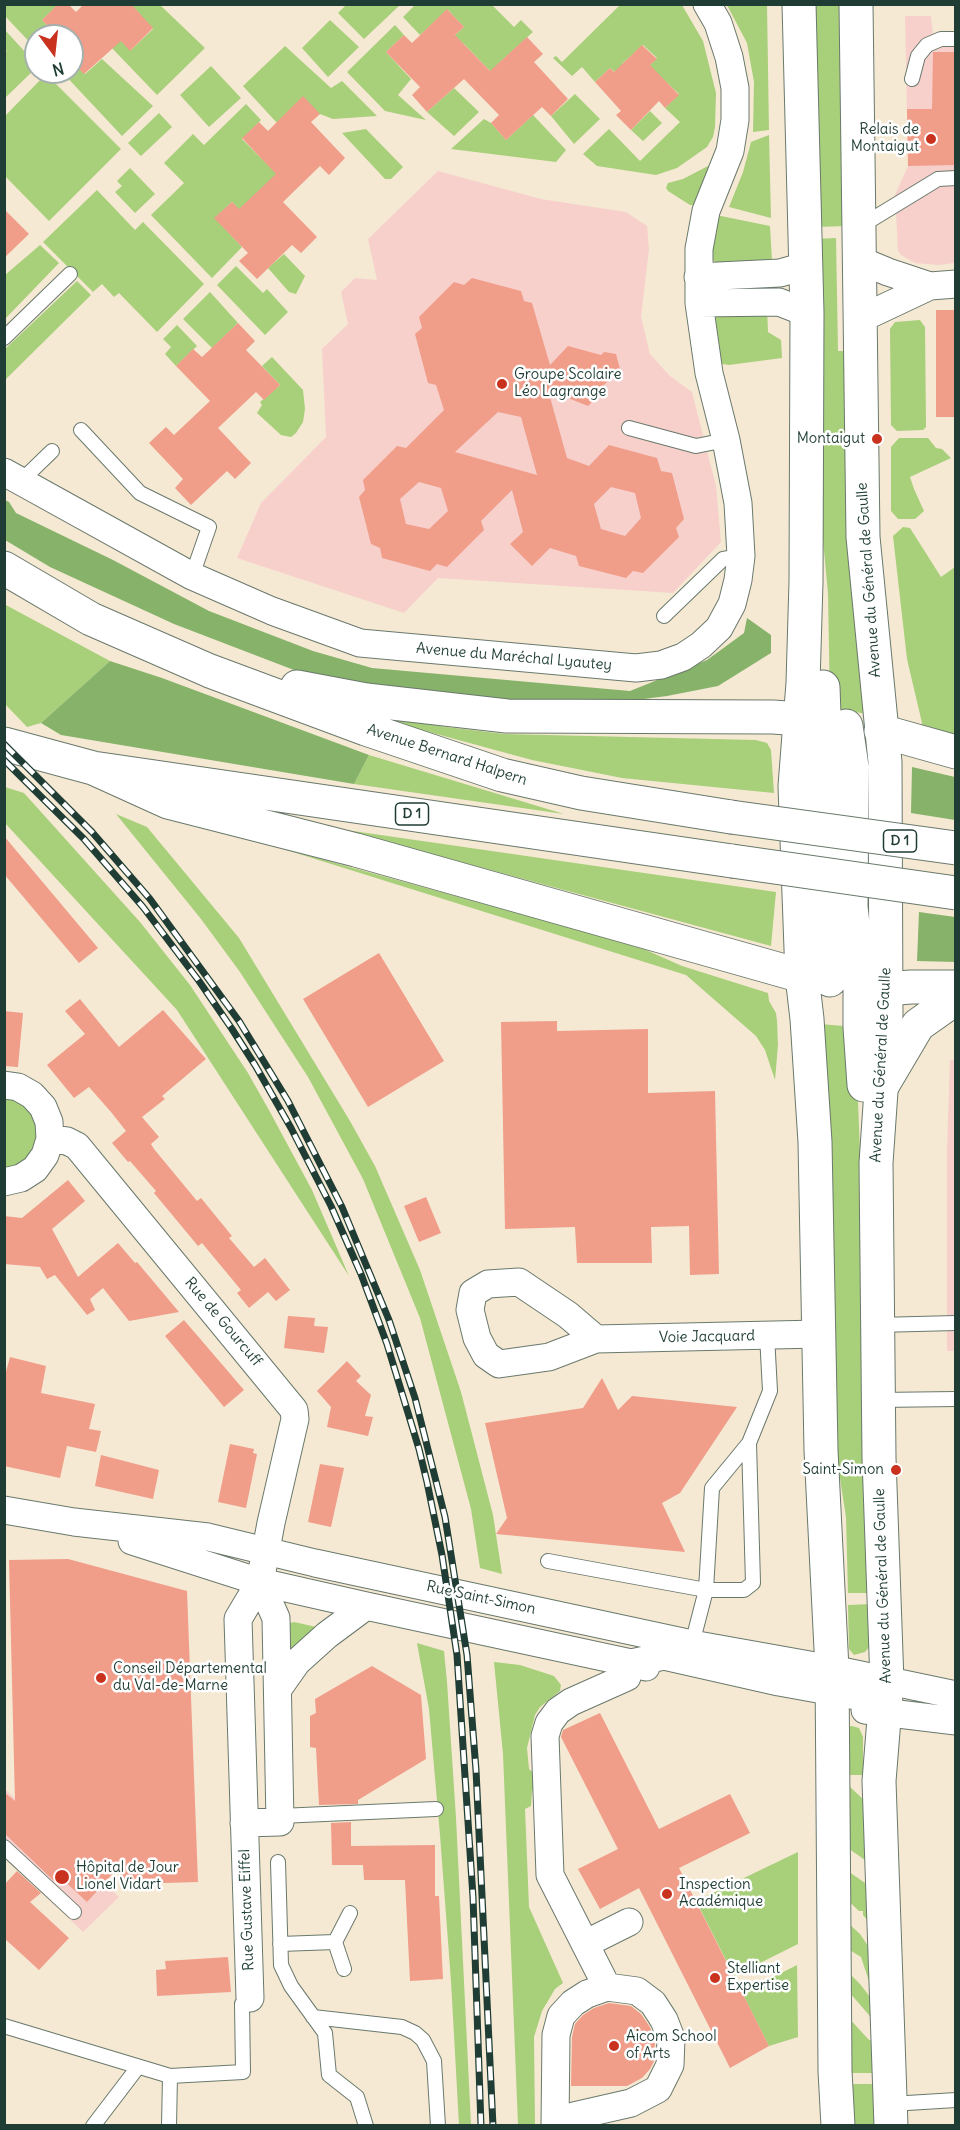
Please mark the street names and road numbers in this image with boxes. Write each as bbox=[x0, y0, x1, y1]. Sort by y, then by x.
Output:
street label: Avenue du Général de Gaulle bbox=[853, 482, 885, 678]
street label: Avenue du Maréchal Lyautey bbox=[415, 639, 613, 675]
street label: Avenue Bernard Halpern bbox=[365, 721, 529, 789]
road number: D 1 bbox=[396, 803, 428, 825]
road number: D 1 bbox=[884, 830, 916, 852]
street label: Avenue du Général de Gaulle bbox=[867, 967, 895, 1163]
street label: Rue de Gourcuff bbox=[181, 1274, 265, 1370]
street label: Voie Jacquard bbox=[659, 1327, 755, 1347]
street label: Avenue du Général de Gaulle bbox=[871, 1488, 895, 1684]
street label: Rue Saint-Simon bbox=[425, 1578, 537, 1618]
street label: Rue Gustave Eiffel bbox=[236, 1849, 258, 1971]

